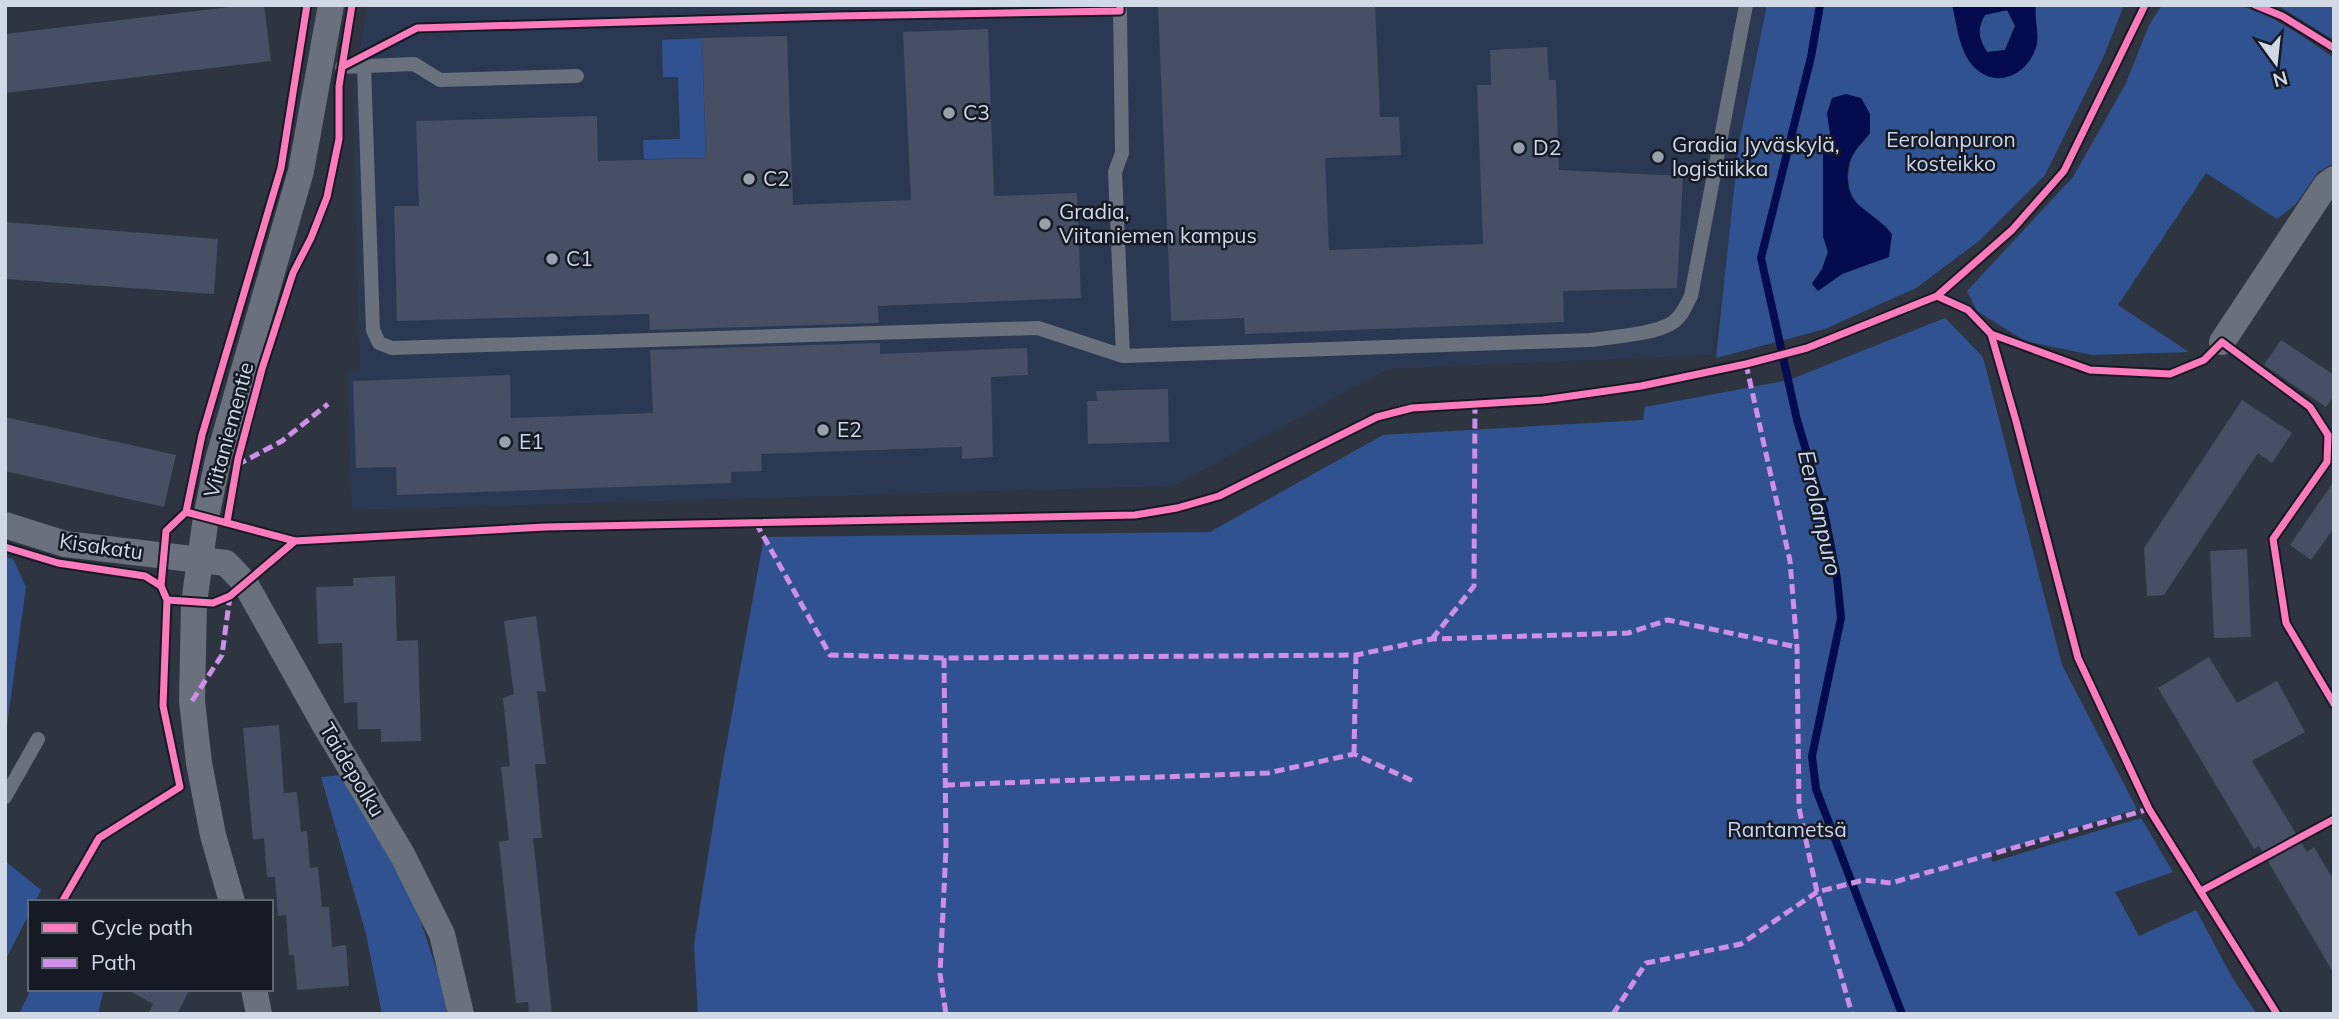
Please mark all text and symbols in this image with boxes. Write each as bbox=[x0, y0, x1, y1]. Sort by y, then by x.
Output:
north arrow bbox=[2241, 28, 2311, 98]
text: N bbox=[2270, 66, 2290, 93]
place label: C3 bbox=[963, 99, 990, 125]
marker: C3 bbox=[941, 105, 957, 121]
park label: Eerolanpuron kosteikko bbox=[1886, 126, 2016, 176]
place label: Gradia Jyväskylä, logistiikka bbox=[1672, 131, 1840, 181]
place label: D2 bbox=[1533, 134, 1561, 160]
marker: D2 bbox=[1511, 140, 1527, 156]
marker: Gradia Jyväskylä, logistiikka bbox=[1650, 149, 1666, 165]
place label: C2 bbox=[763, 165, 790, 191]
marker: C2 bbox=[741, 171, 757, 187]
place label: Gradia, Viitaniemen kampus bbox=[1059, 198, 1257, 248]
marker: Gradia, Viitaniemen kampus bbox=[1037, 216, 1053, 232]
place label: C1 bbox=[566, 245, 593, 271]
marker: C1 bbox=[544, 251, 560, 267]
street label: Viitaniementie bbox=[197, 359, 259, 500]
place label: E2 bbox=[837, 416, 862, 442]
marker: E2 bbox=[815, 422, 831, 438]
place label: E1 bbox=[519, 428, 544, 454]
marker: E1 bbox=[497, 434, 513, 450]
water label: Eerolanpuro bbox=[1792, 447, 1849, 579]
street label: Kisakatu bbox=[58, 527, 145, 565]
street label: Taidepolku bbox=[315, 718, 391, 821]
park label: Rantametsä bbox=[1727, 816, 1847, 842]
legend bbox=[28, 900, 273, 991]
text: Cycle path bbox=[91, 914, 193, 940]
text: Path bbox=[91, 949, 136, 975]

